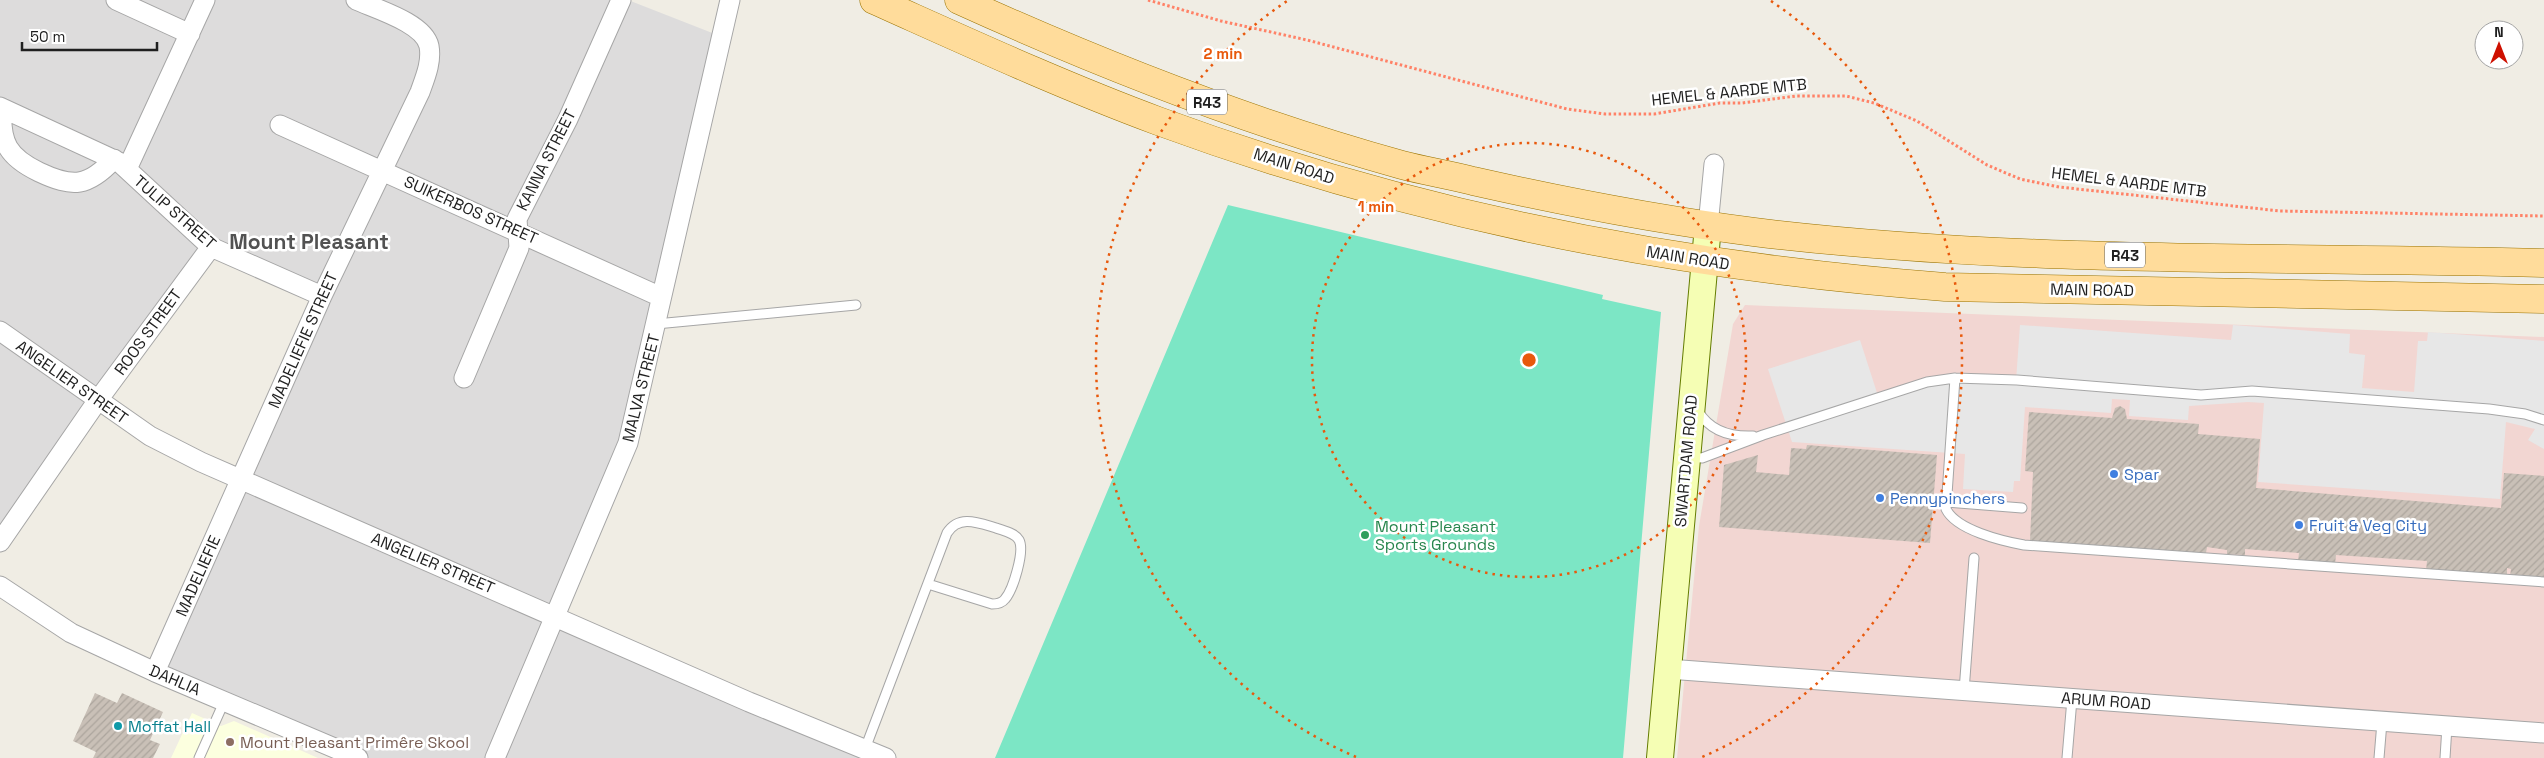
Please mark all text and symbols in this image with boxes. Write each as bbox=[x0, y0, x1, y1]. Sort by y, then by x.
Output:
scale bar bbox=[22, 20, 158, 52]
north arrow bbox=[2474, 20, 2524, 70]
text: N bbox=[2494, 23, 2504, 41]
text: 50 m bbox=[30, 27, 65, 46]
text: 2 min bbox=[1204, 44, 1242, 63]
street label: HEMEL & AARDE MTB bbox=[1650, 73, 1808, 111]
road number: R43 bbox=[1187, 90, 1227, 114]
street label: KANNA STREET bbox=[511, 106, 581, 214]
street label: MAIN ROAD bbox=[1251, 143, 1337, 189]
street label: HEMEL & AARDE MTB bbox=[2050, 162, 2208, 202]
street label: TULIP STREET bbox=[129, 170, 221, 254]
street label: SUIKERBOS STREET bbox=[401, 171, 541, 249]
text: 1 min bbox=[1358, 197, 1394, 216]
district label: Mount Pleasant bbox=[229, 228, 389, 255]
street label: MAIN ROAD bbox=[1645, 241, 1731, 275]
road number: R43 bbox=[2105, 242, 2145, 268]
street label: MADELIEFIE STREET bbox=[263, 269, 343, 411]
street label: MAIN ROAD bbox=[2050, 279, 2134, 301]
street label: ROOS STREET bbox=[110, 285, 186, 379]
street label: MALVA STREET bbox=[617, 332, 665, 444]
street label: ANGELIER STREET bbox=[12, 335, 132, 429]
centre of rings bbox=[1520, 351, 1538, 369]
street label: SWARTDAM ROAD bbox=[1670, 394, 1702, 528]
place label: Spar bbox=[2124, 464, 2159, 485]
marker: Spar bbox=[2108, 468, 2120, 480]
place label: Pennypinchers bbox=[1890, 488, 2005, 509]
marker: Pennypinchers bbox=[1874, 492, 1886, 504]
place label: Fruit & Veg City bbox=[2309, 515, 2427, 536]
place label: Mount Pleasant Sports Grounds bbox=[1375, 516, 1496, 555]
marker: Fruit & Veg City bbox=[2293, 519, 2305, 531]
street label: ANGELIER STREET bbox=[368, 527, 498, 599]
marker: Mount Pleasant Sports Grounds bbox=[1359, 529, 1371, 541]
street label: MADELIEFIE bbox=[171, 532, 225, 620]
street label: DAHLIA bbox=[146, 660, 204, 700]
street label: ARUM ROAD bbox=[2060, 687, 2152, 715]
place label: Moffat Hall bbox=[128, 716, 211, 737]
marker: Moffat Hall bbox=[112, 720, 124, 732]
place label: Mount Pleasant Primêre Skool bbox=[240, 732, 469, 753]
marker: Mount Pleasant Primêre Skool bbox=[224, 736, 236, 748]

